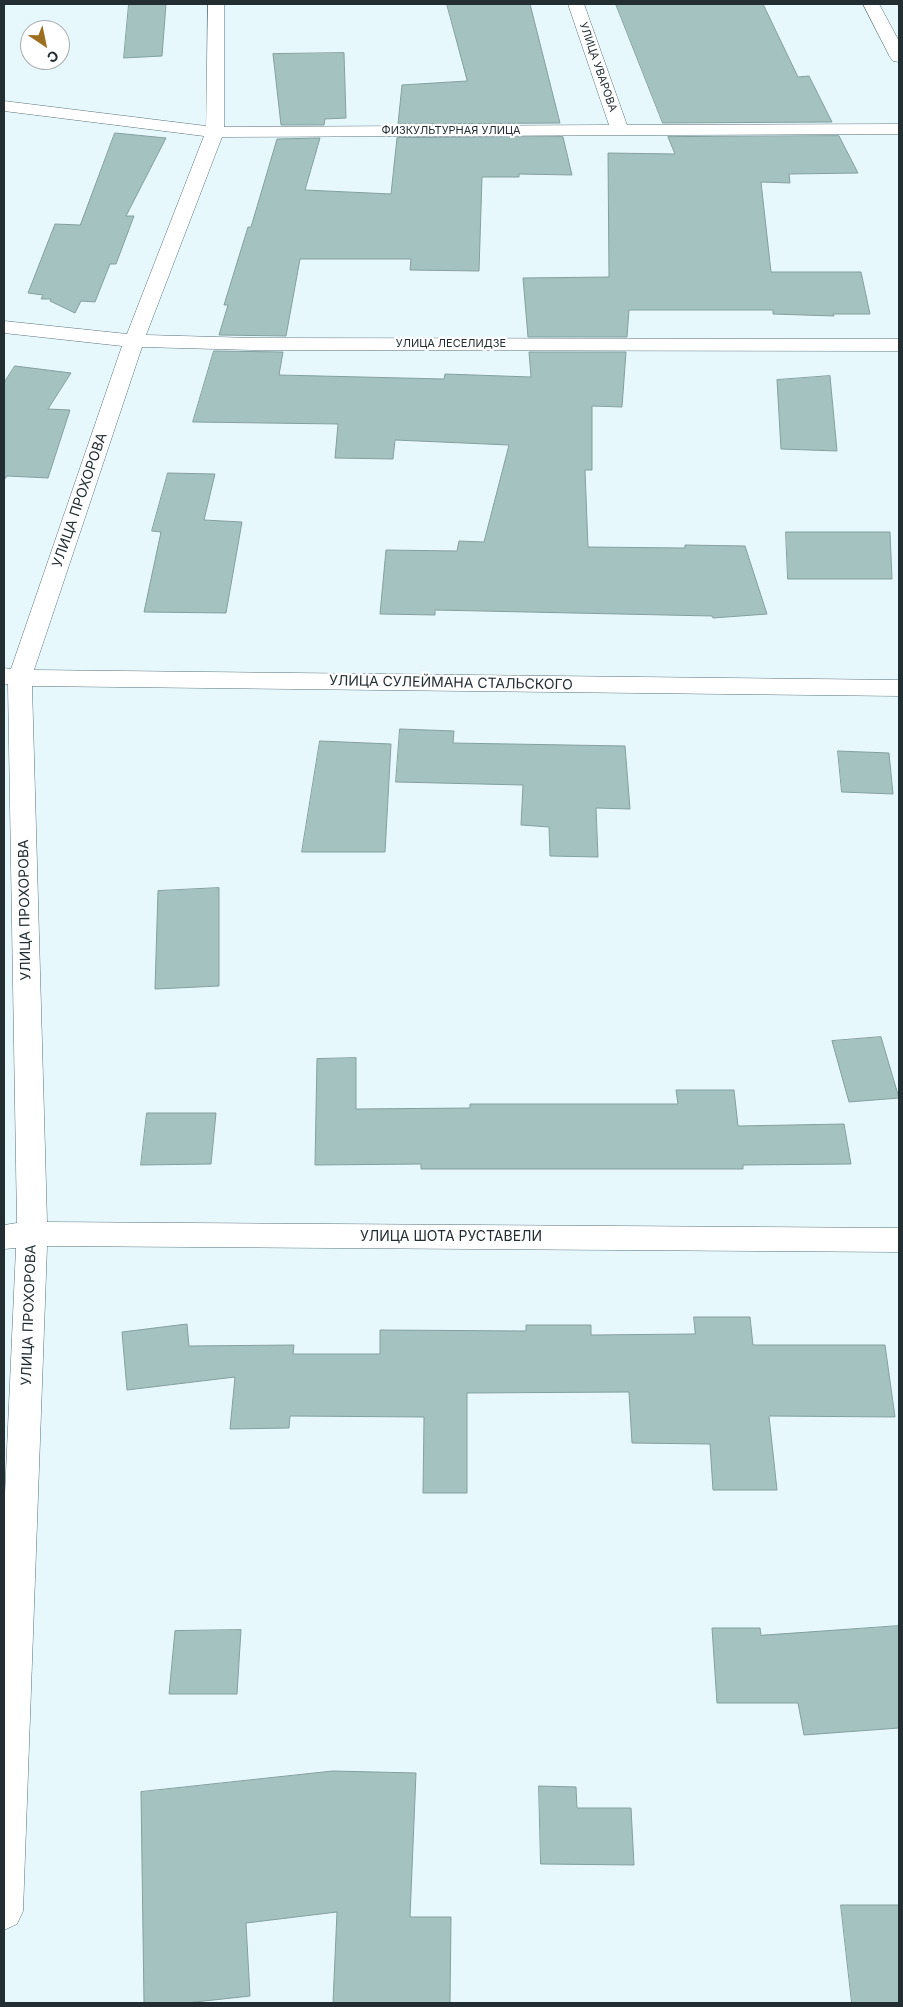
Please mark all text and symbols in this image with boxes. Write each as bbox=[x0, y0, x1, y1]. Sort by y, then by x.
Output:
north arrow bbox=[20, 20, 70, 70]
street label: УЛИЦА УВАРОВА bbox=[576, 20, 620, 114]
text: С bbox=[44, 47, 62, 67]
street label: ФИЗКУЛЬТУРНАЯ УЛИЦА bbox=[382, 124, 520, 138]
street label: УЛИЦА ЛЕСЕЛИДЗЕ bbox=[396, 337, 506, 351]
street label: УЛИЦА ПРОХОРОВА bbox=[49, 430, 111, 570]
street label: УЛИЦА СУЛЕЙМАНА СТАЛЬСКОГО bbox=[329, 672, 573, 694]
street label: УЛИЦА ПРОХОРОВА bbox=[15, 839, 35, 981]
street label: УЛИЦА ШОТА РУСТАВЕЛИ bbox=[360, 1229, 542, 1245]
street label: УЛИЦА ПРОХОРОВА bbox=[18, 1244, 40, 1386]

